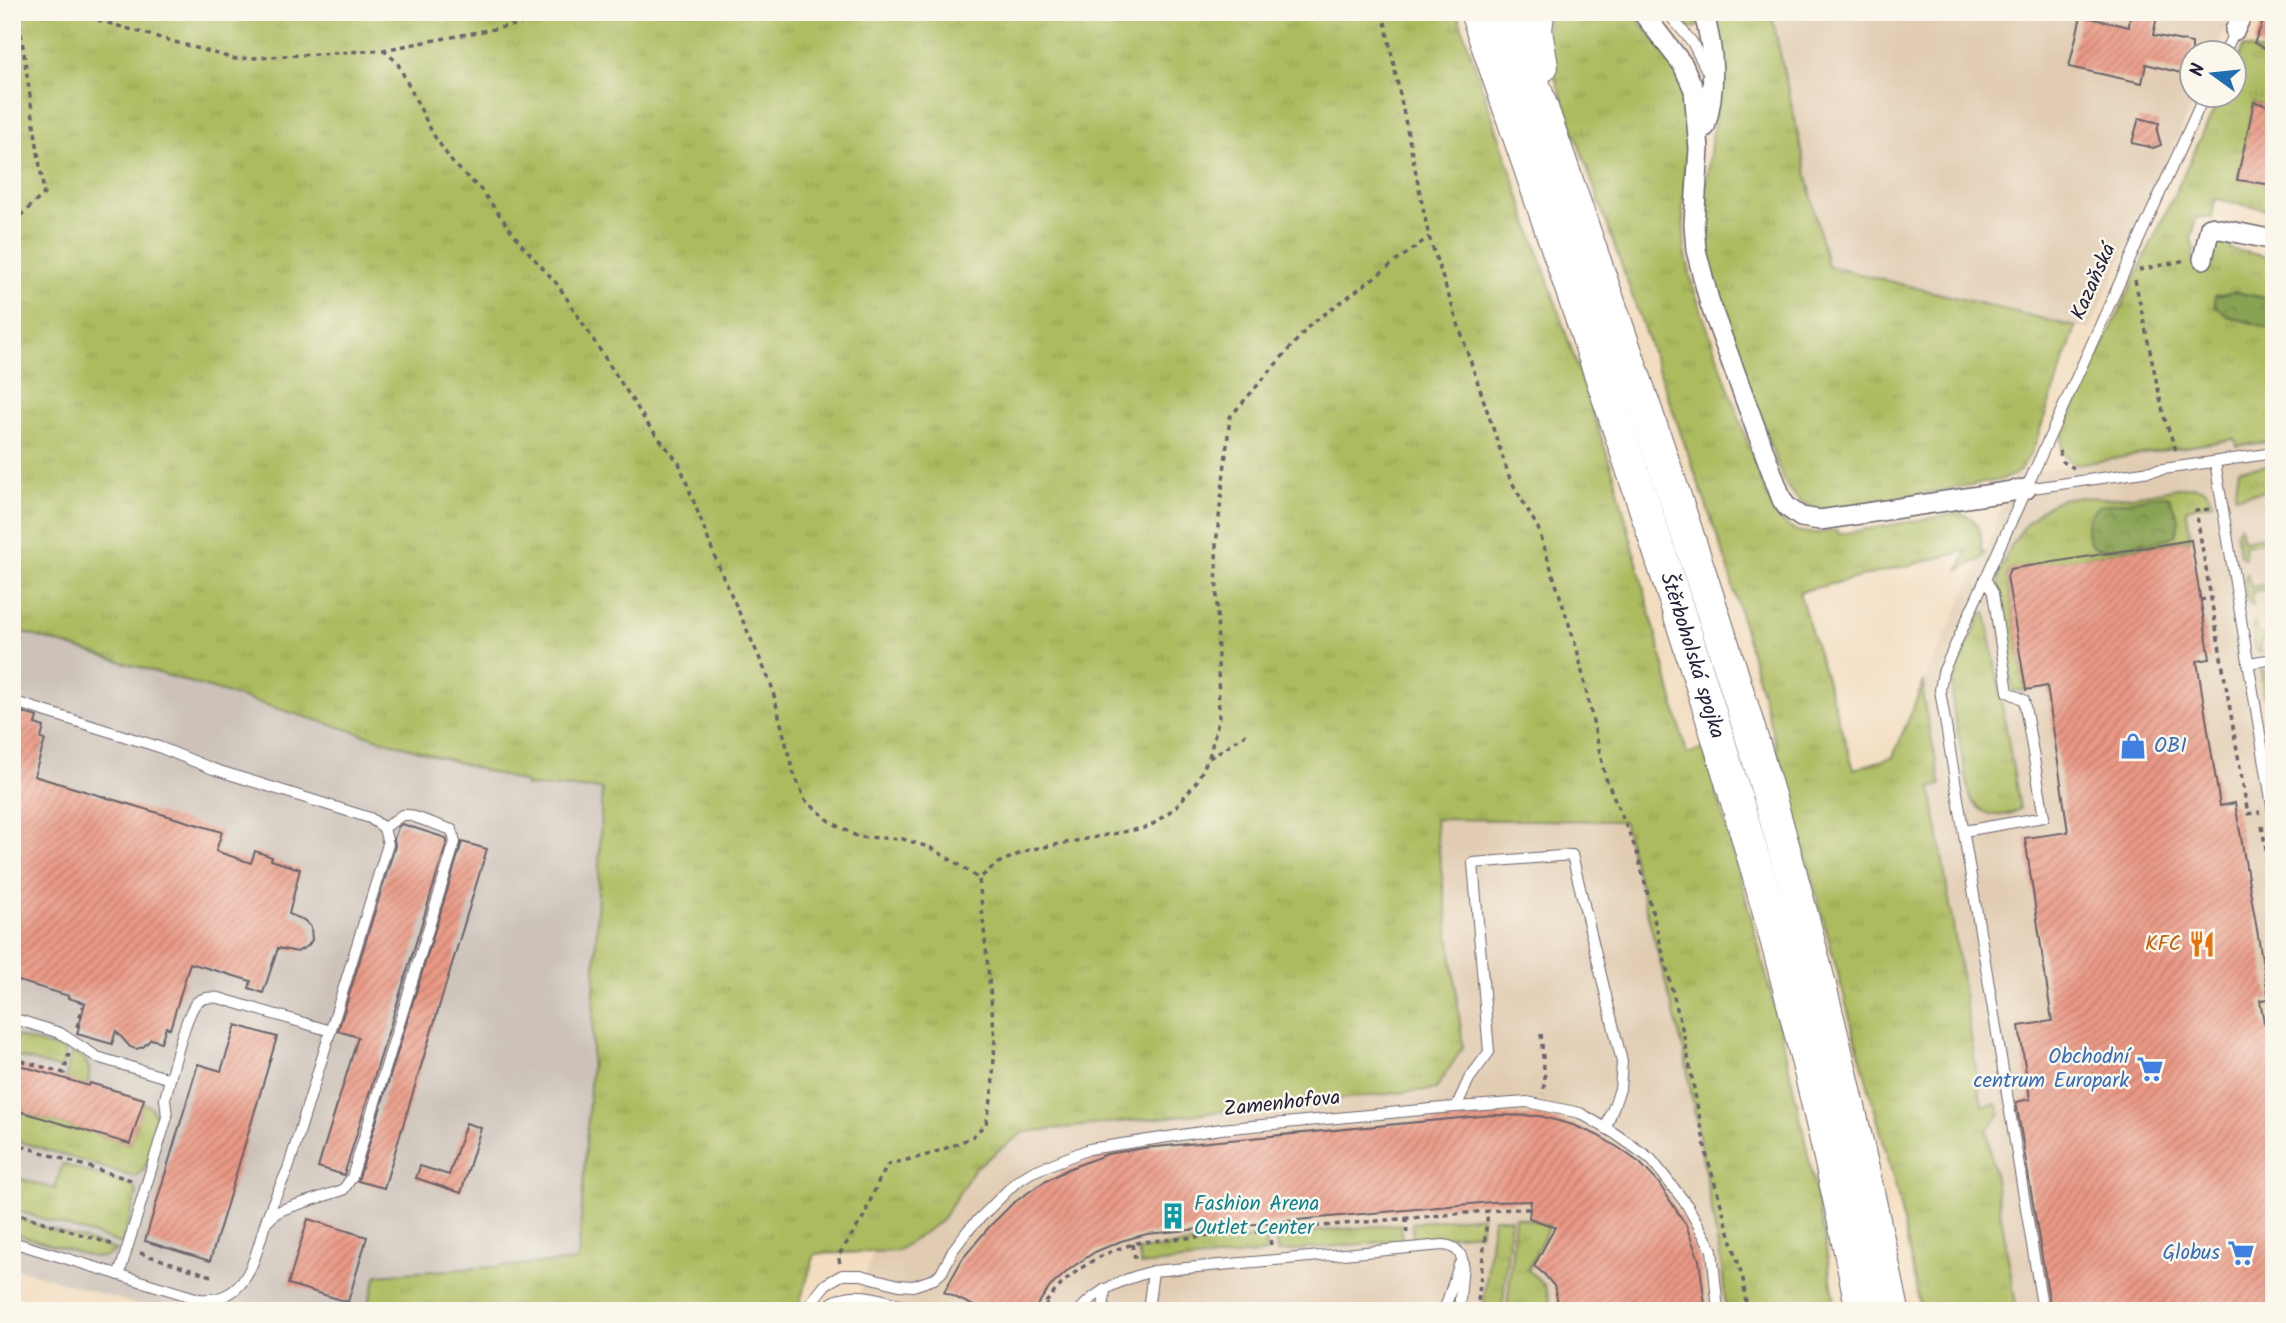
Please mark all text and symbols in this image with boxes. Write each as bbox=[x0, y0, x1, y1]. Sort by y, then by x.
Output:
north arrow bbox=[2178, 38, 2248, 108]
text: N bbox=[2182, 60, 2215, 80]
street label: Kazaňská bbox=[2062, 236, 2126, 326]
street label: Štěrboholská spojka bbox=[1651, 568, 1734, 743]
place label: OBI bbox=[2154, 730, 2187, 763]
shop icon: OBI bbox=[2118, 731, 2148, 761]
place label: KFC bbox=[2145, 928, 2181, 961]
restaurant icon: KFC bbox=[2187, 929, 2217, 959]
place label: Obchodní centrum Europark bbox=[1973, 1041, 2132, 1098]
supermarket icon: Obchodní centrum Europark bbox=[2135, 1054, 2165, 1084]
street label: Zamenhofova bbox=[1222, 1081, 1342, 1127]
place label: Fashion Arena Outlet Center bbox=[1194, 1188, 1319, 1245]
building icon: Fashion Arena Outlet Center bbox=[1158, 1201, 1188, 1231]
place label: Globus bbox=[2162, 1237, 2220, 1270]
supermarket icon: Globus bbox=[2226, 1238, 2256, 1268]

